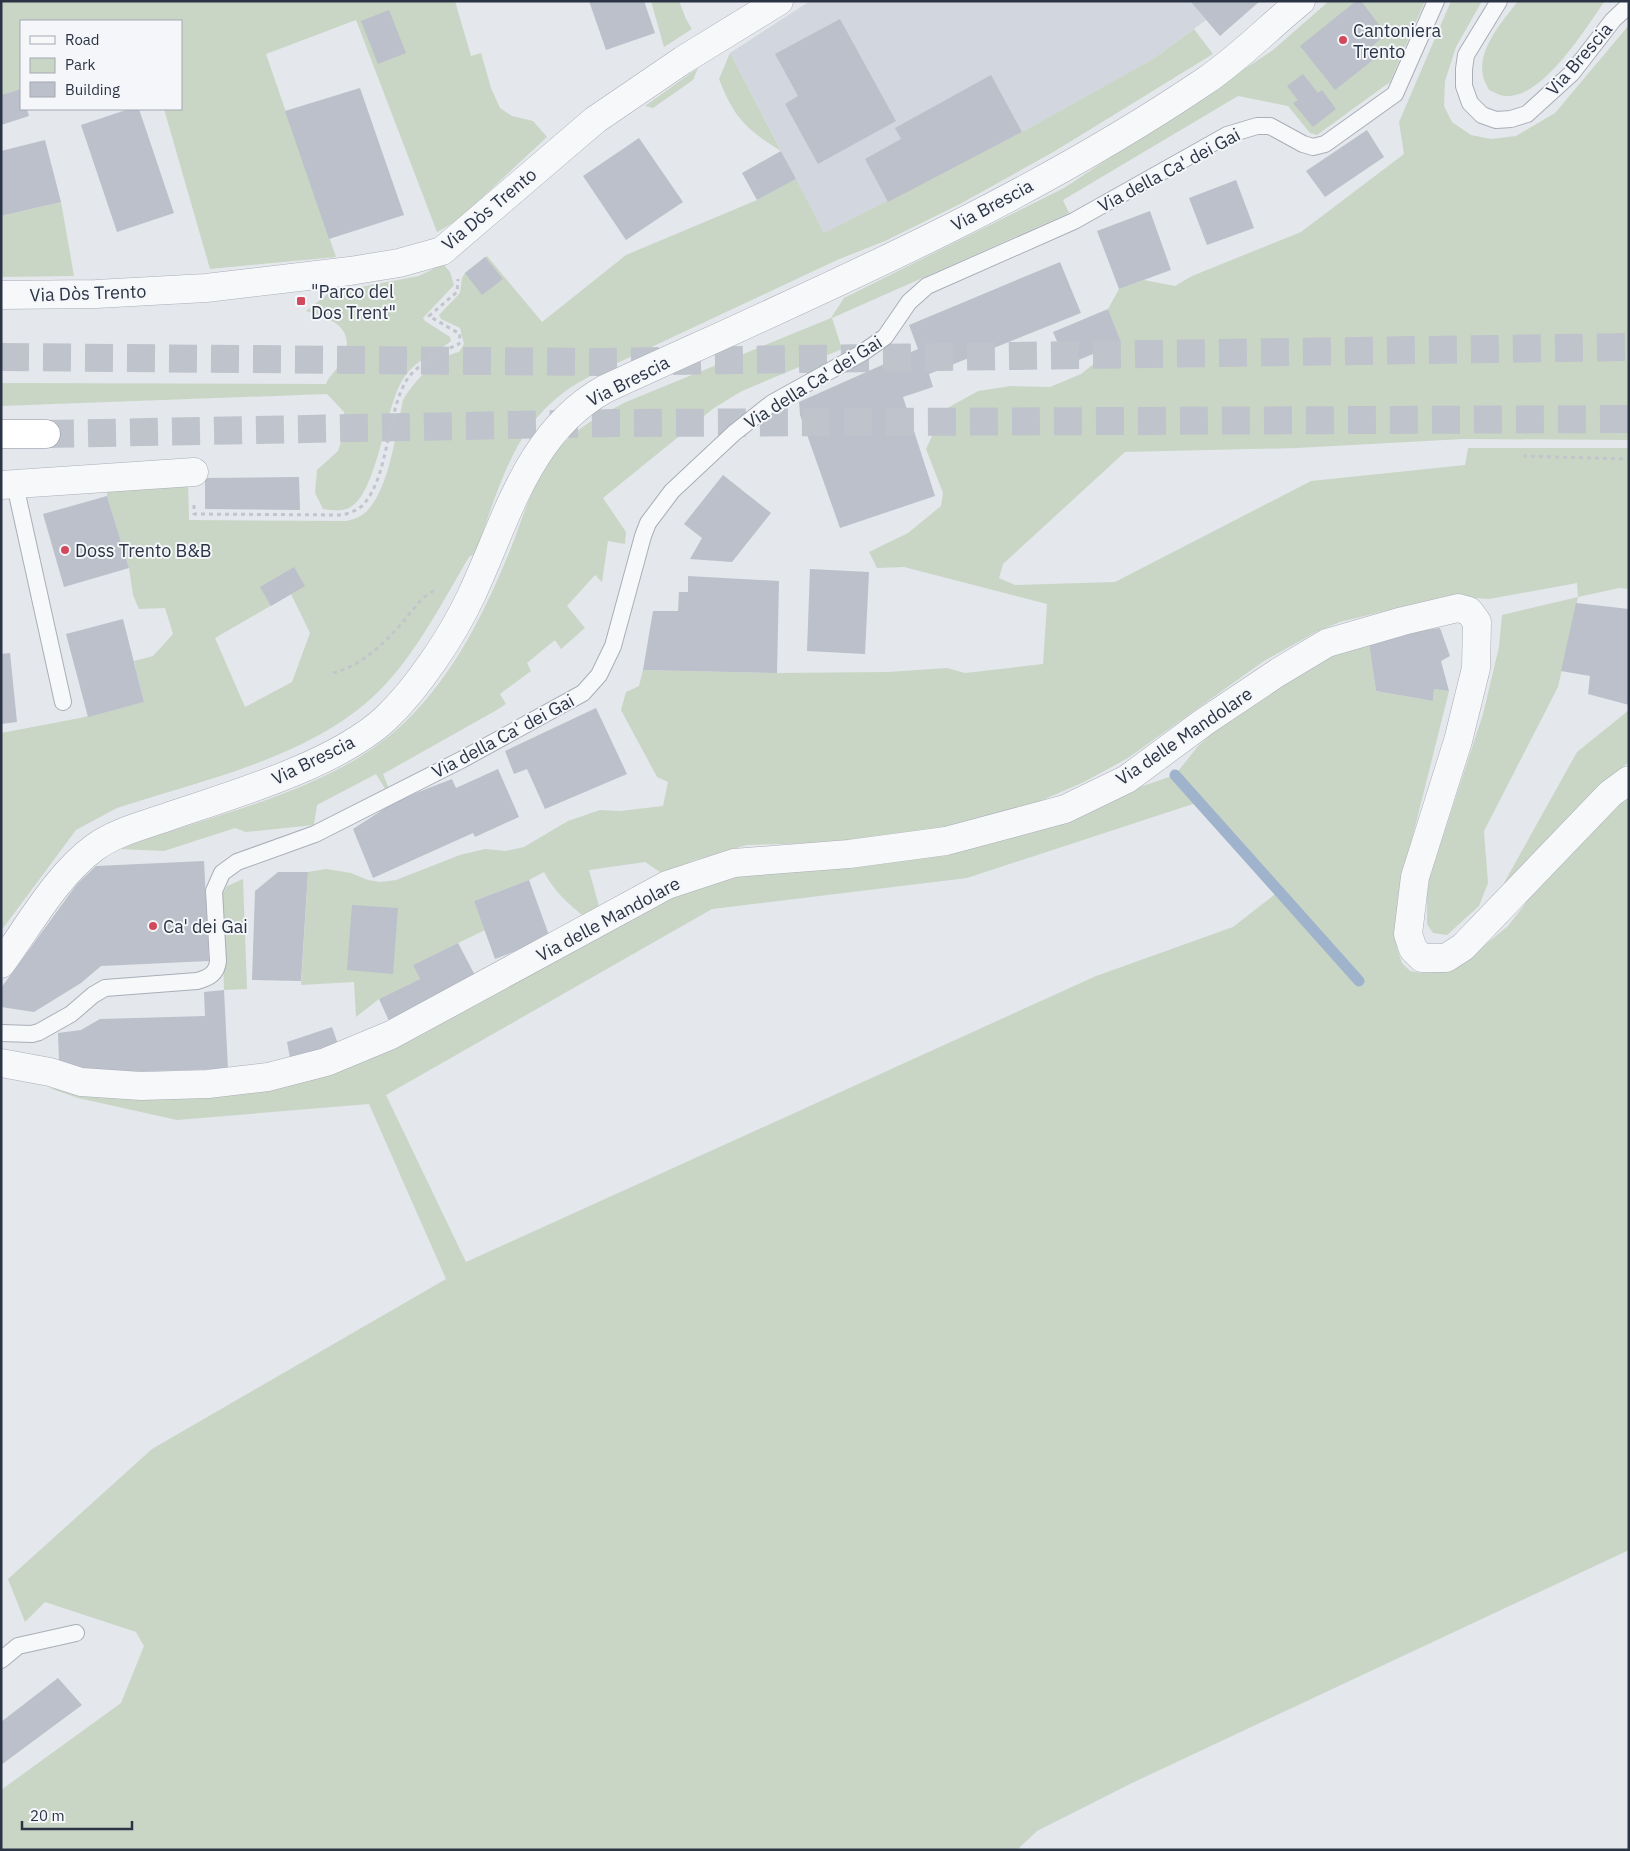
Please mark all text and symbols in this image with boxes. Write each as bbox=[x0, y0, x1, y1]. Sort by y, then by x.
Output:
street label: Via Brescia bbox=[1541, 17, 1617, 100]
place label: Cantoniera Trento bbox=[1353, 19, 1441, 63]
legend bbox=[20, 20, 182, 110]
text: Road bbox=[65, 30, 100, 49]
marker: Cantoniera Trento bbox=[1337, 34, 1349, 46]
text: Park bbox=[65, 55, 95, 74]
text: Building bbox=[65, 80, 120, 99]
street label: Via della Ca' dei Gai bbox=[1094, 123, 1244, 217]
street label: Via Dòs Trento bbox=[437, 163, 541, 255]
street label: Via Brescia bbox=[947, 174, 1037, 236]
street label: Via Dòs Trento bbox=[29, 279, 147, 307]
place label: "Parco del Dos Trent" bbox=[311, 280, 396, 324]
marker: "Parco del Dos Trent" bbox=[295, 295, 307, 307]
street label: Via della Ca' dei Gai bbox=[740, 330, 886, 434]
street label: Via Brescia bbox=[583, 350, 673, 412]
place label: Doss Trento B&B bbox=[75, 539, 212, 562]
marker: Doss Trento B&B bbox=[59, 544, 71, 556]
street label: Via delle Mandolare bbox=[1112, 682, 1257, 790]
street label: Via della Ca' dei Gai bbox=[428, 689, 578, 783]
street label: Via Brescia bbox=[268, 730, 359, 790]
street label: Via delle Mandolare bbox=[532, 871, 684, 967]
place label: Ca' dei Gai bbox=[163, 915, 248, 938]
marker: Ca' dei Gai bbox=[147, 920, 159, 932]
scale bar bbox=[22, 1798, 132, 1830]
text: 20 m bbox=[30, 1806, 65, 1825]

